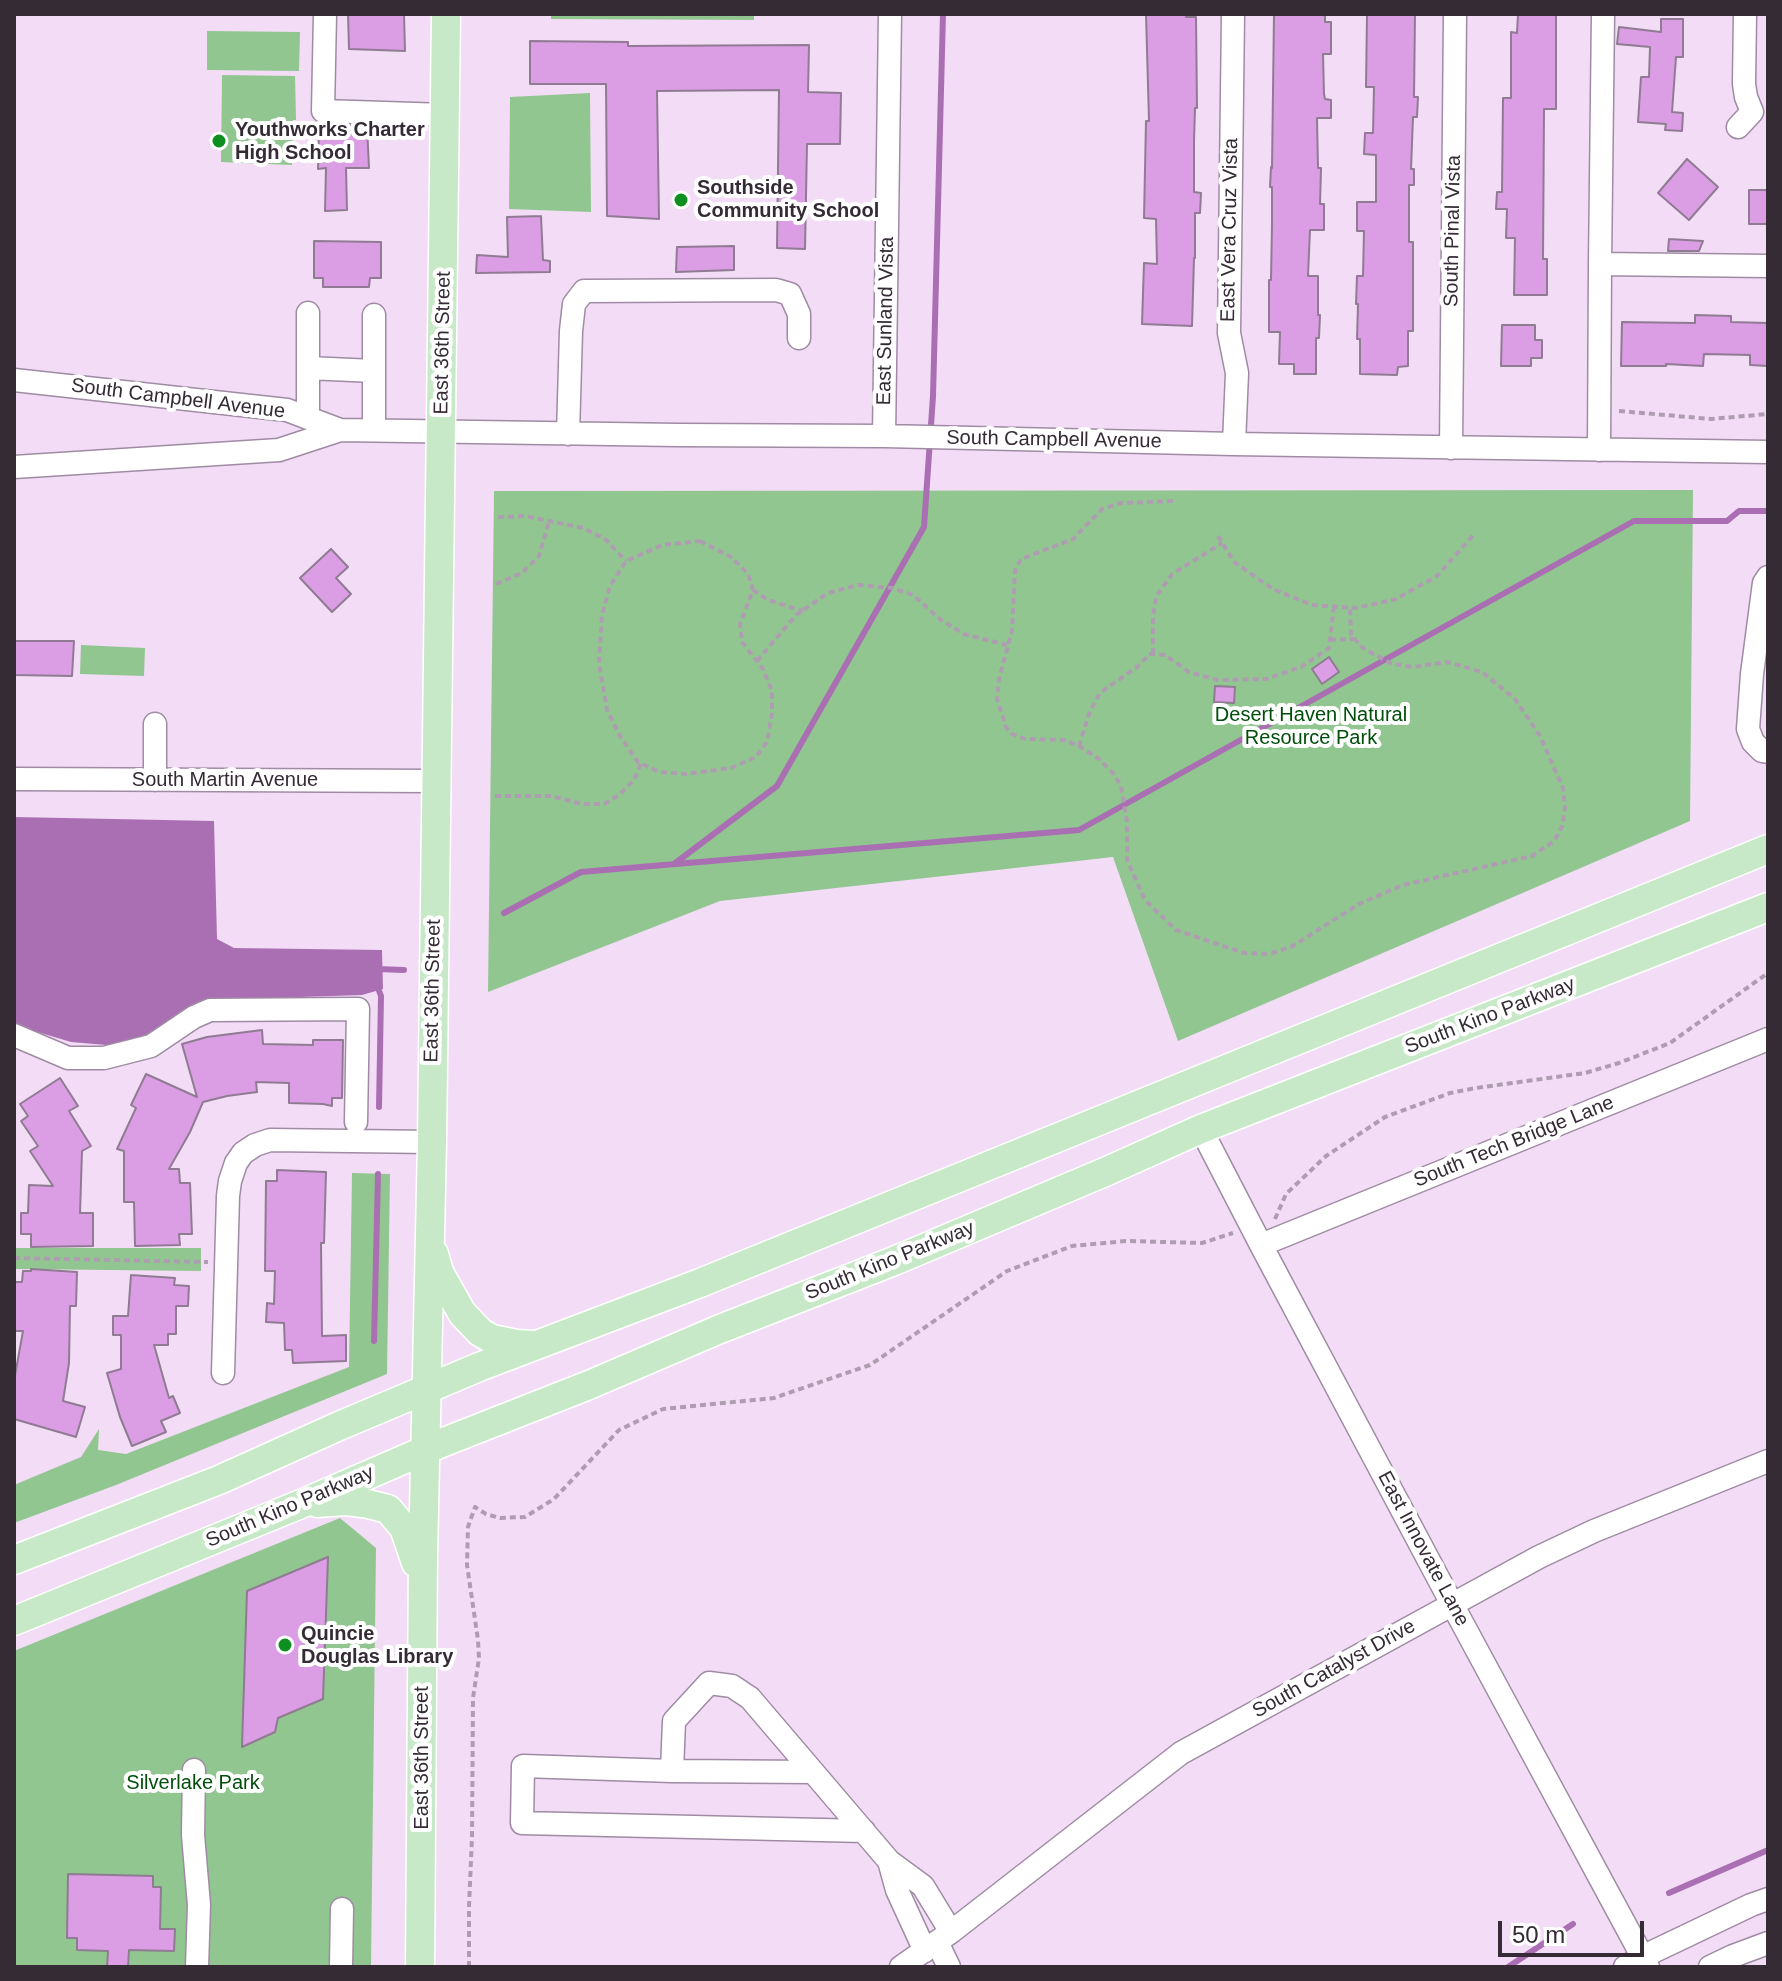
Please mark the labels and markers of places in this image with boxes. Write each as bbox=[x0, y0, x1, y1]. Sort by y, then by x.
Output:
place label: Youthworks Charter High School bbox=[235, 118, 425, 165]
marker: Youthworks Charter High School bbox=[210, 132, 228, 150]
place label: Southside Community School bbox=[697, 176, 879, 223]
marker: Southside Community School bbox=[672, 191, 690, 209]
place label: Quincie Douglas Library bbox=[301, 1622, 453, 1669]
marker: Quincie Douglas Library bbox=[276, 1636, 294, 1654]

